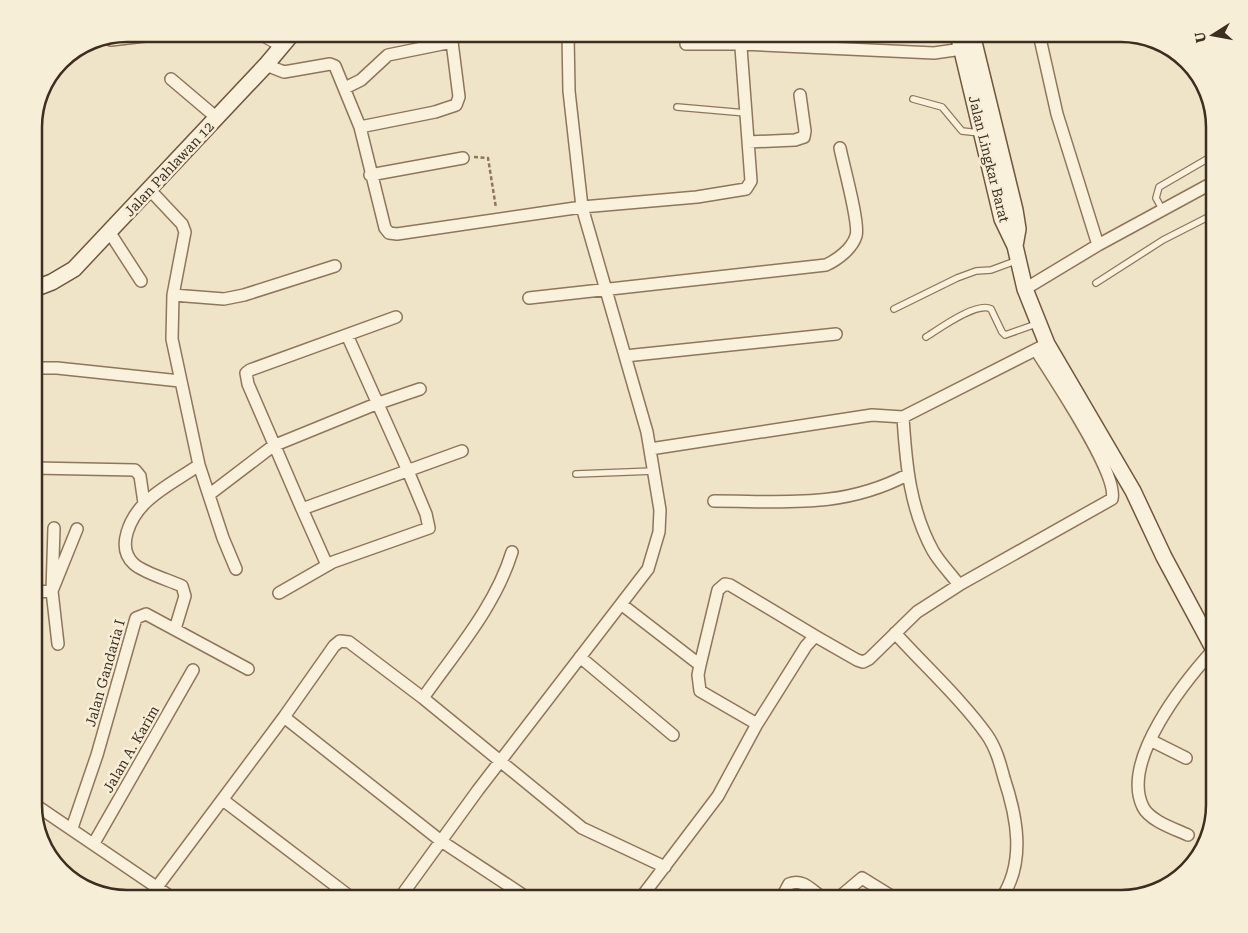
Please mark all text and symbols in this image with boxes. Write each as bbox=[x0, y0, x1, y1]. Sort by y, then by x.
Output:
north arrow bbox=[1188, 10, 1238, 60]
text: U bbox=[1191, 30, 1209, 44]
street label: Jalan Lingkar Barat bbox=[965, 94, 1013, 224]
street label: Jalan Pahlawan 12 bbox=[121, 118, 217, 220]
street label: Jalan Gandaria I bbox=[82, 618, 128, 728]
street label: Jalan A. Karim bbox=[100, 703, 162, 795]

